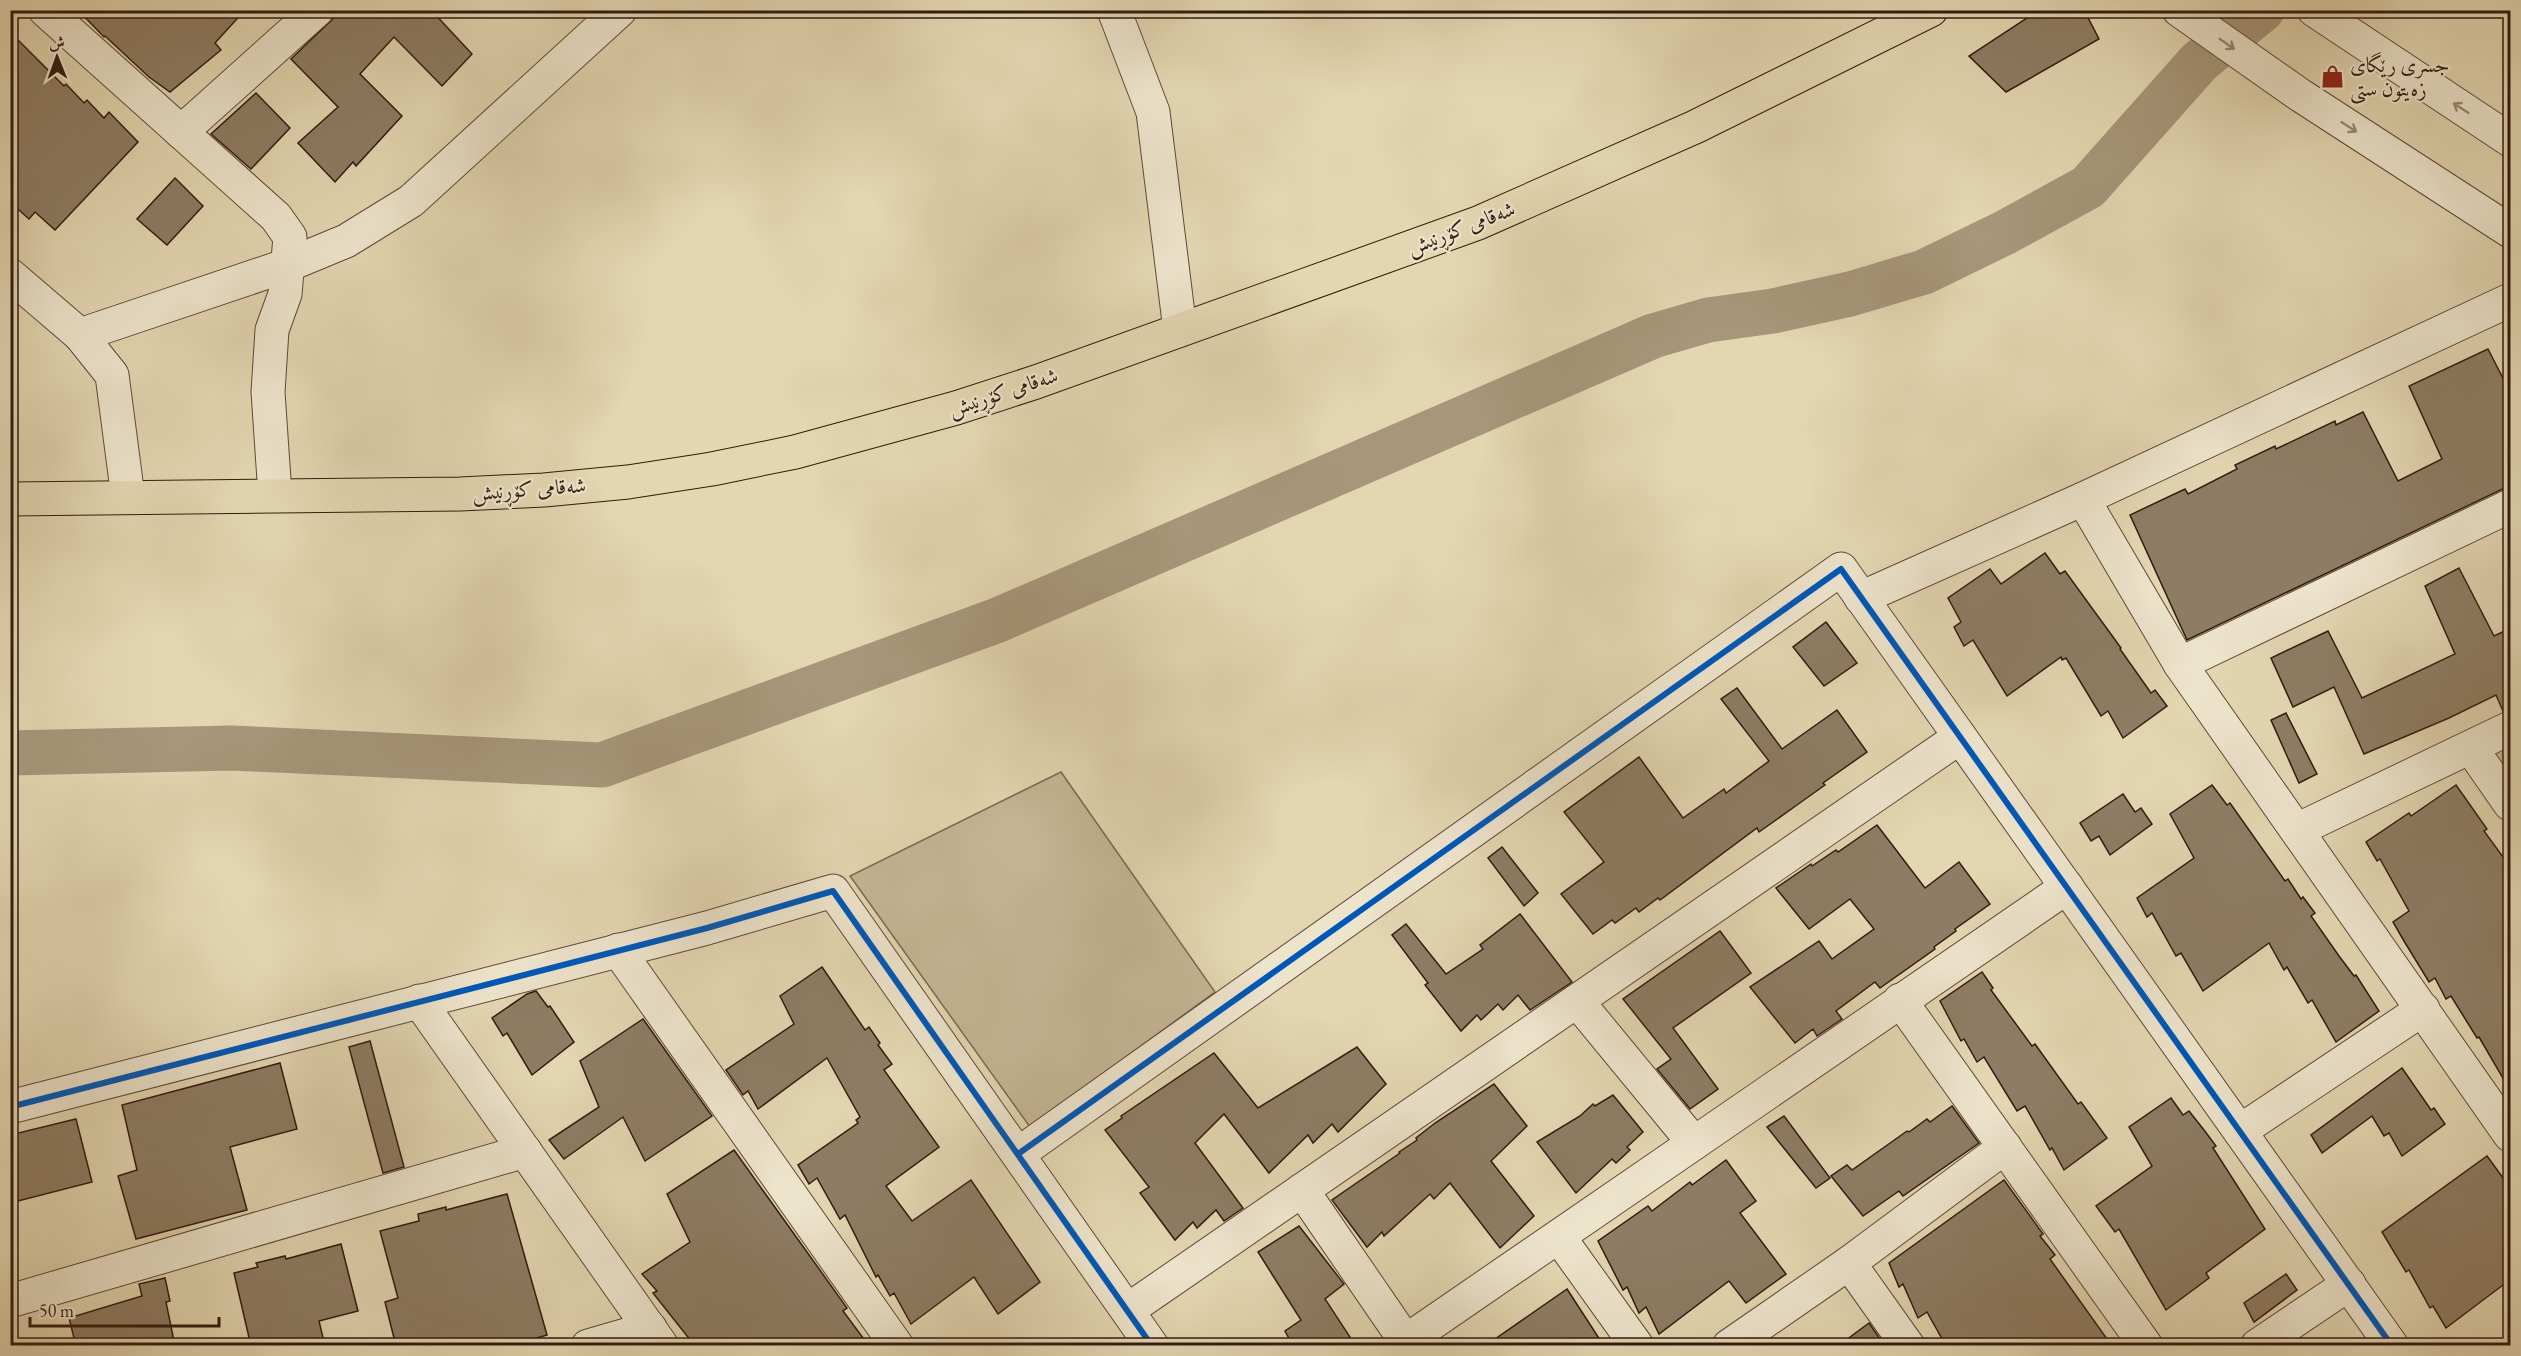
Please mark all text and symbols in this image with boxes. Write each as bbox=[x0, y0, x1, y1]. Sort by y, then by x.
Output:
north arrow bbox=[27, 27, 87, 87]
text: ش bbox=[49, 32, 65, 53]
one-way arrow bbox=[2218, 38, 2234, 50]
place label: جسری رێگای زەیتون ستی bbox=[2350, 51, 2450, 104]
shop icon: جسری رێگای زەیتون ستی bbox=[2319, 64, 2345, 90]
one-way arrow bbox=[2454, 102, 2470, 114]
one-way arrow bbox=[2340, 121, 2357, 133]
street label: شەقامی کۆڕنیش bbox=[1403, 194, 1520, 264]
street label: شەقامی کۆڕنیش bbox=[944, 361, 1062, 426]
street label: شەقامی کۆڕنیش bbox=[471, 471, 587, 510]
scale bar bbox=[30, 1290, 219, 1328]
text: 50 m bbox=[39, 1299, 74, 1322]

